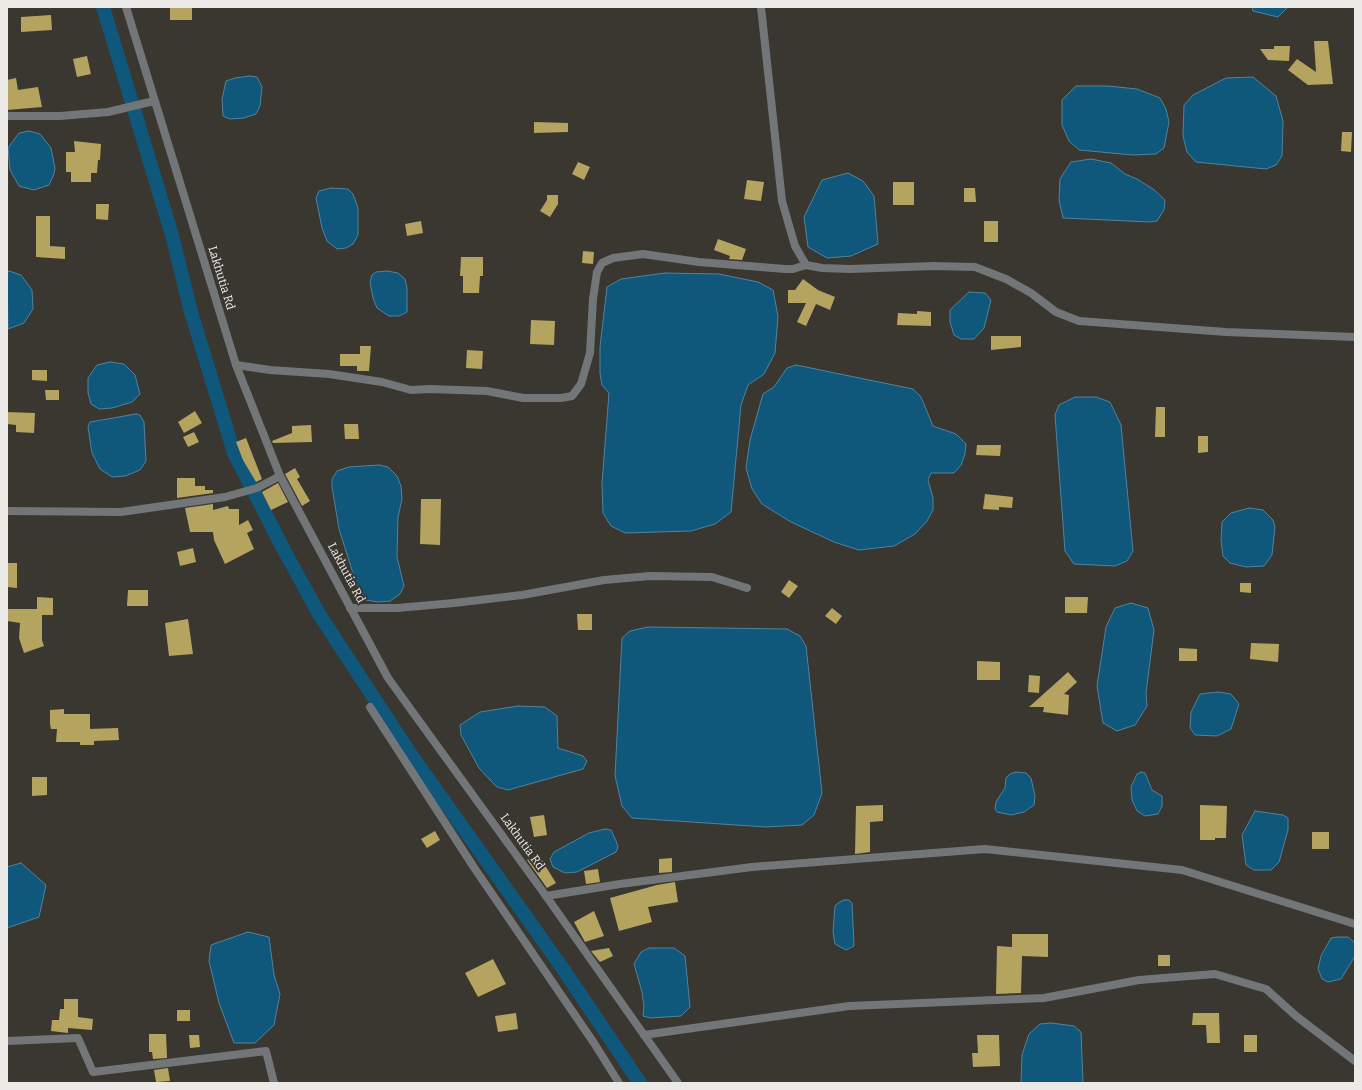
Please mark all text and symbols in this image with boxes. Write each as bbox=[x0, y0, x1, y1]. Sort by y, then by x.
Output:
street label: Lakhutia Rd bbox=[204, 244, 238, 312]
street label: Lakhutia Rd bbox=[324, 540, 368, 606]
street label: Lakhutia Rd bbox=[497, 811, 547, 873]

